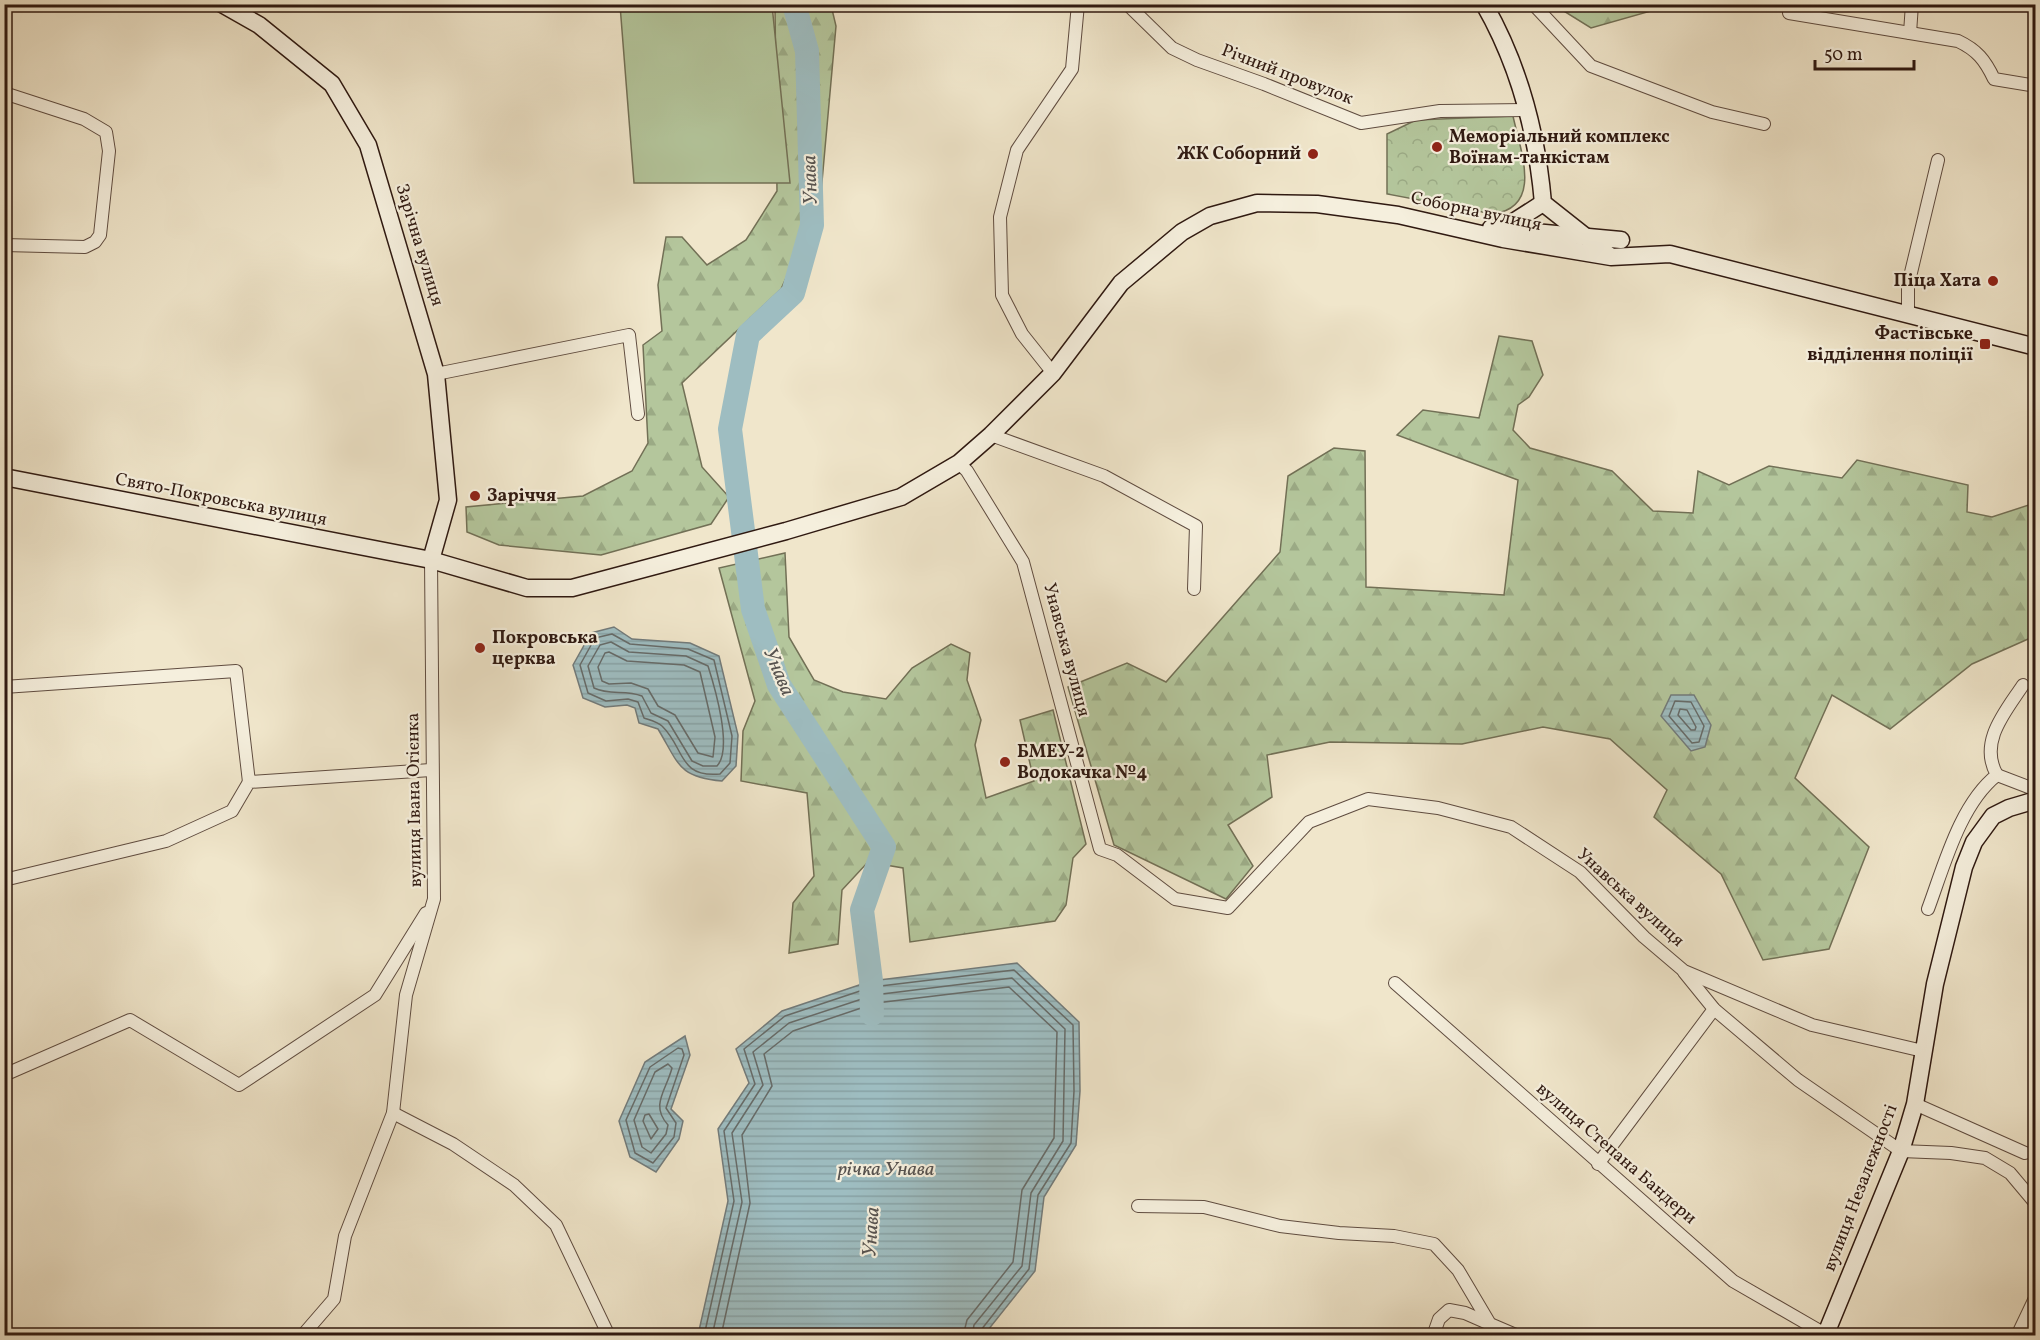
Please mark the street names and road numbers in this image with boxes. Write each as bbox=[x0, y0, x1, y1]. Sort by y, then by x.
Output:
street label: Річний провулок bbox=[1218, 38, 1357, 112]
street label: Зарічна вулиця bbox=[389, 181, 449, 309]
street label: Соборна вулиця bbox=[1408, 186, 1544, 238]
street label: Свято-Покровська вулиця bbox=[113, 467, 329, 533]
street label: Унавська вулиця bbox=[1036, 580, 1096, 720]
street label: вулиця Івана Огієнка bbox=[401, 712, 429, 888]
street label: Унавська вулиця bbox=[1571, 843, 1689, 953]
street label: вулиця Степана Бандери bbox=[1530, 1077, 1702, 1231]
street label: вулиця Незалежності bbox=[1818, 1101, 1904, 1275]

